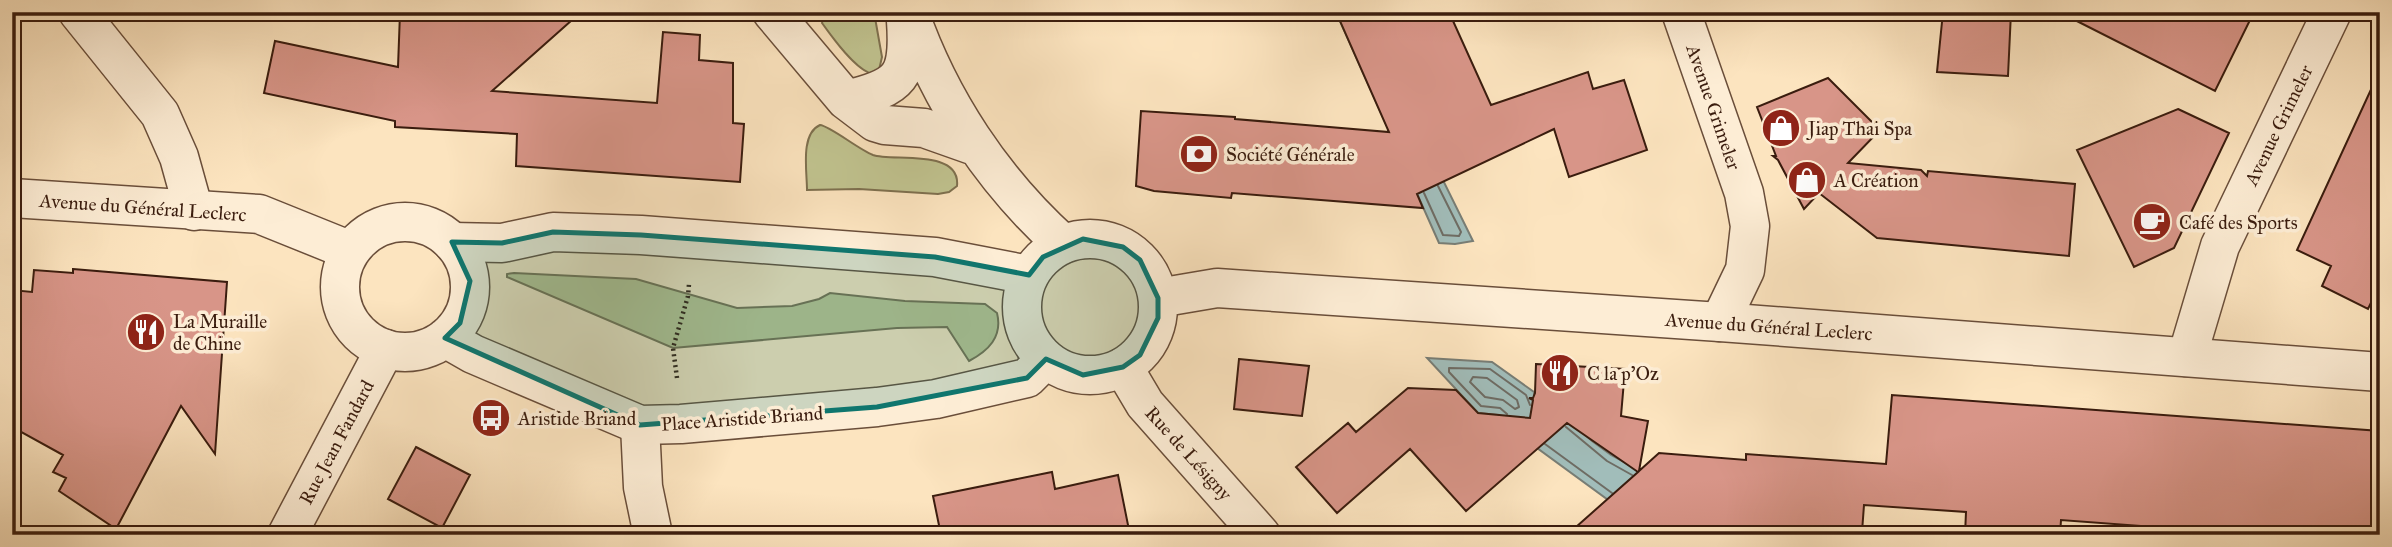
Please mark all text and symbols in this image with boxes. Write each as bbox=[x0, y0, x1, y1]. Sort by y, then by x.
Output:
street label: Avenue Grimeler bbox=[1681, 40, 1746, 174]
street label: Avenue Grimeler bbox=[2239, 60, 2318, 190]
shop icon: Jiap Thai Spa bbox=[1760, 107, 1802, 149]
place label: Jiap Thai Spa bbox=[1806, 117, 1913, 141]
bank icon: Société Générale bbox=[1178, 133, 1220, 175]
place label: Société Générale bbox=[1226, 143, 1355, 166]
shop icon: A Création bbox=[1786, 159, 1828, 201]
place label: A Création bbox=[1833, 169, 1919, 192]
street label: Avenue du Général Leclerc bbox=[38, 189, 247, 226]
cafe icon: Café des Sports bbox=[2131, 201, 2173, 243]
place label: Café des Sports bbox=[2179, 211, 2298, 234]
street label: Avenue du Général Leclerc bbox=[1664, 308, 1873, 345]
place label: La Muraille de Chine bbox=[173, 310, 267, 355]
restaurant icon: La Muraille de Chine bbox=[125, 311, 167, 353]
restaurant icon: C la p'Oz bbox=[1539, 352, 1581, 394]
place label: C la p'Oz bbox=[1587, 362, 1659, 385]
street label: Rue Jean Fandard bbox=[294, 376, 380, 509]
bus stop icon: Aristide Briand bbox=[470, 397, 512, 439]
street label: Place Aristide Briand bbox=[660, 401, 824, 436]
street label: Rue de Lésigny bbox=[1140, 402, 1238, 507]
place label: Aristide Briand bbox=[517, 407, 637, 430]

